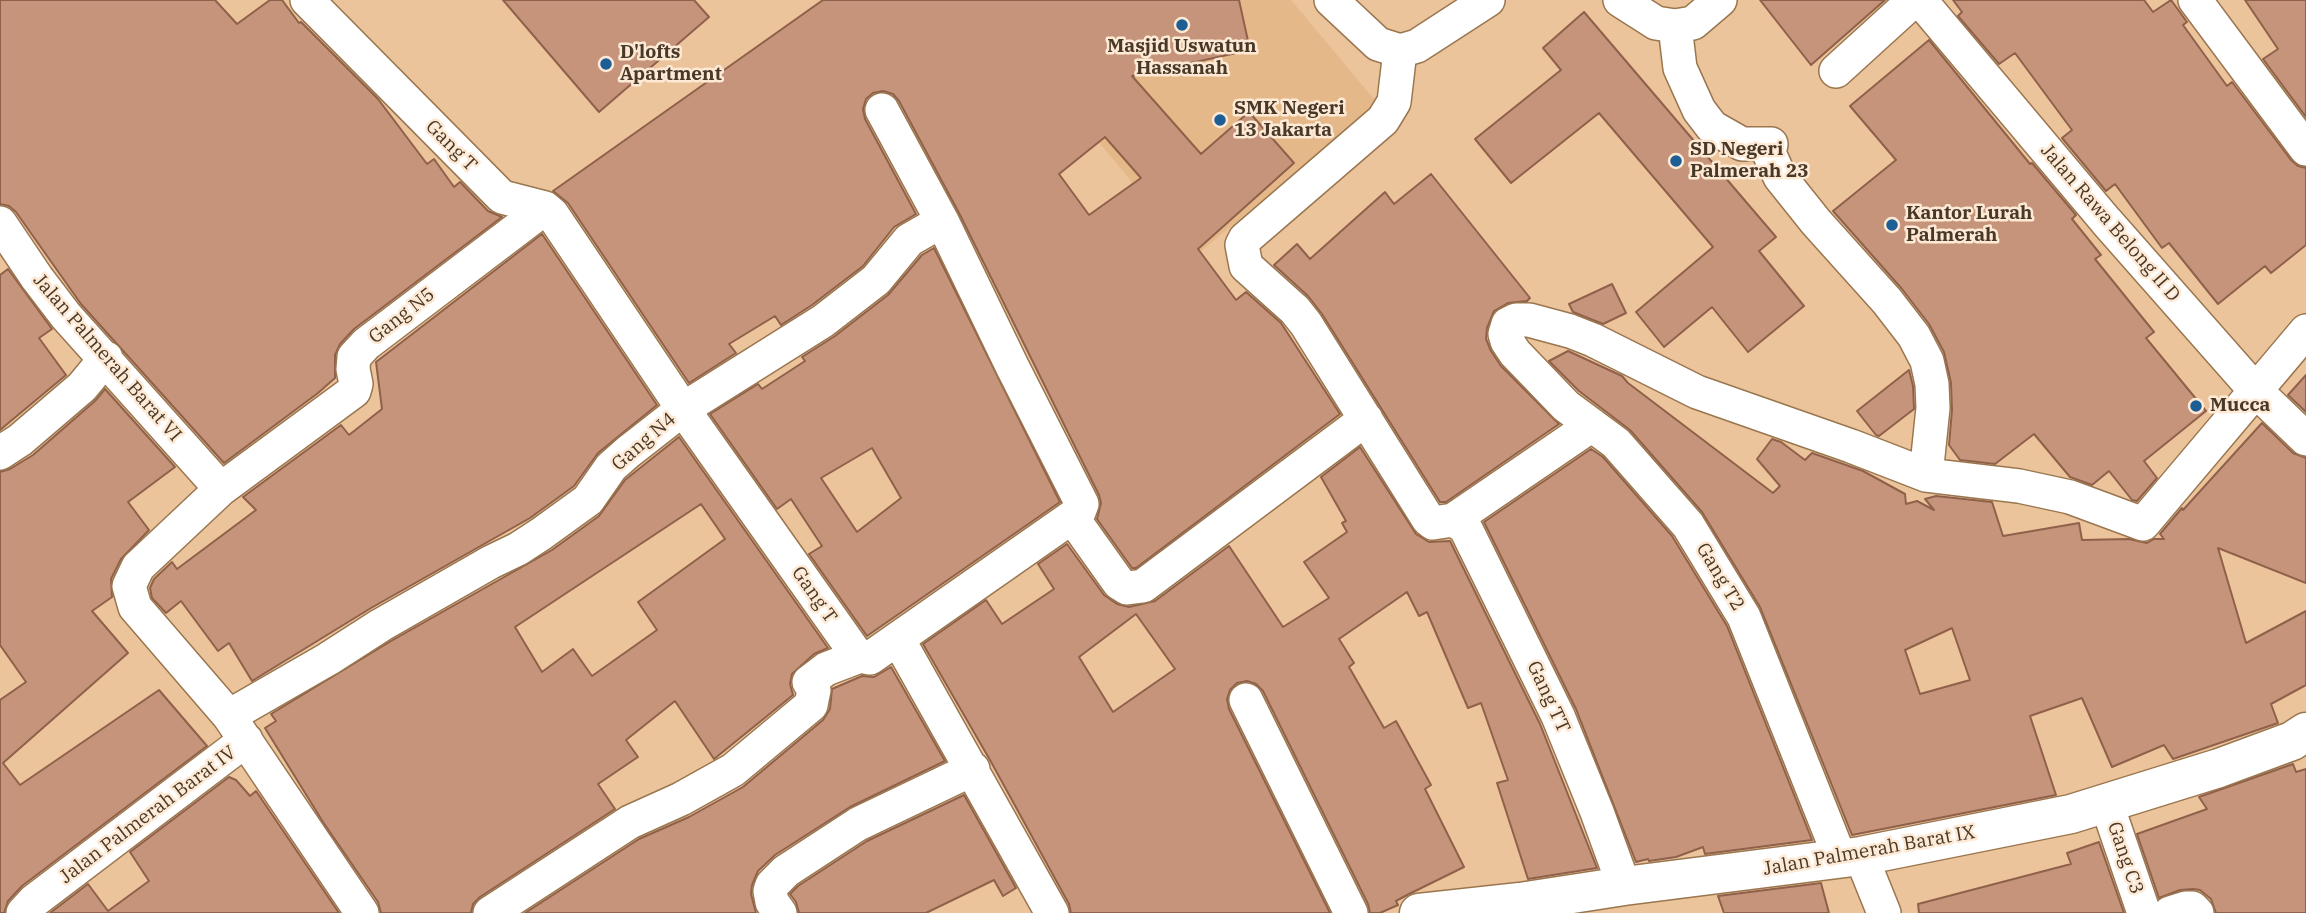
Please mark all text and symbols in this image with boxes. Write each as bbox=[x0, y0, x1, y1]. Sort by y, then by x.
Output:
marker: Masjid Uswatun Hassanah bbox=[1174, 17, 1190, 33]
place label: Masjid Uswatun Hassanah bbox=[1107, 36, 1257, 80]
place label: D'lofts Apartment bbox=[620, 42, 722, 86]
marker: D'lofts Apartment bbox=[598, 56, 614, 72]
place label: SMK Negeri 13 Jakarta bbox=[1234, 98, 1345, 142]
marker: SMK Negeri 13 Jakarta bbox=[1212, 112, 1228, 128]
street label: Gang T bbox=[420, 115, 482, 177]
place label: SD Negeri Palmerah 23 bbox=[1690, 139, 1809, 183]
street label: Jalan Rawa Belong II D bbox=[2035, 140, 2185, 306]
marker: SD Negeri Palmerah 23 bbox=[1668, 153, 1684, 169]
place label: Kantor Lurah Palmerah bbox=[1906, 203, 2032, 247]
marker: Kantor Lurah Palmerah bbox=[1884, 217, 1900, 233]
street label: Jalan Palmerah Barat VI bbox=[28, 270, 186, 446]
street label: Gang N5 bbox=[365, 283, 439, 349]
place label: Mucca bbox=[2210, 395, 2270, 417]
marker: Mucca bbox=[2188, 398, 2204, 414]
street label: Gang N4 bbox=[607, 408, 681, 476]
street label: Gang T2 bbox=[1691, 539, 1749, 615]
street label: Gang T bbox=[786, 562, 842, 628]
street label: Gang TT bbox=[1522, 658, 1574, 736]
street label: Jalan Palmerah Barat IV bbox=[55, 741, 241, 889]
street label: Gang C3 bbox=[2102, 819, 2148, 897]
street label: Jalan Palmerah Barat IX bbox=[1761, 821, 1977, 881]

